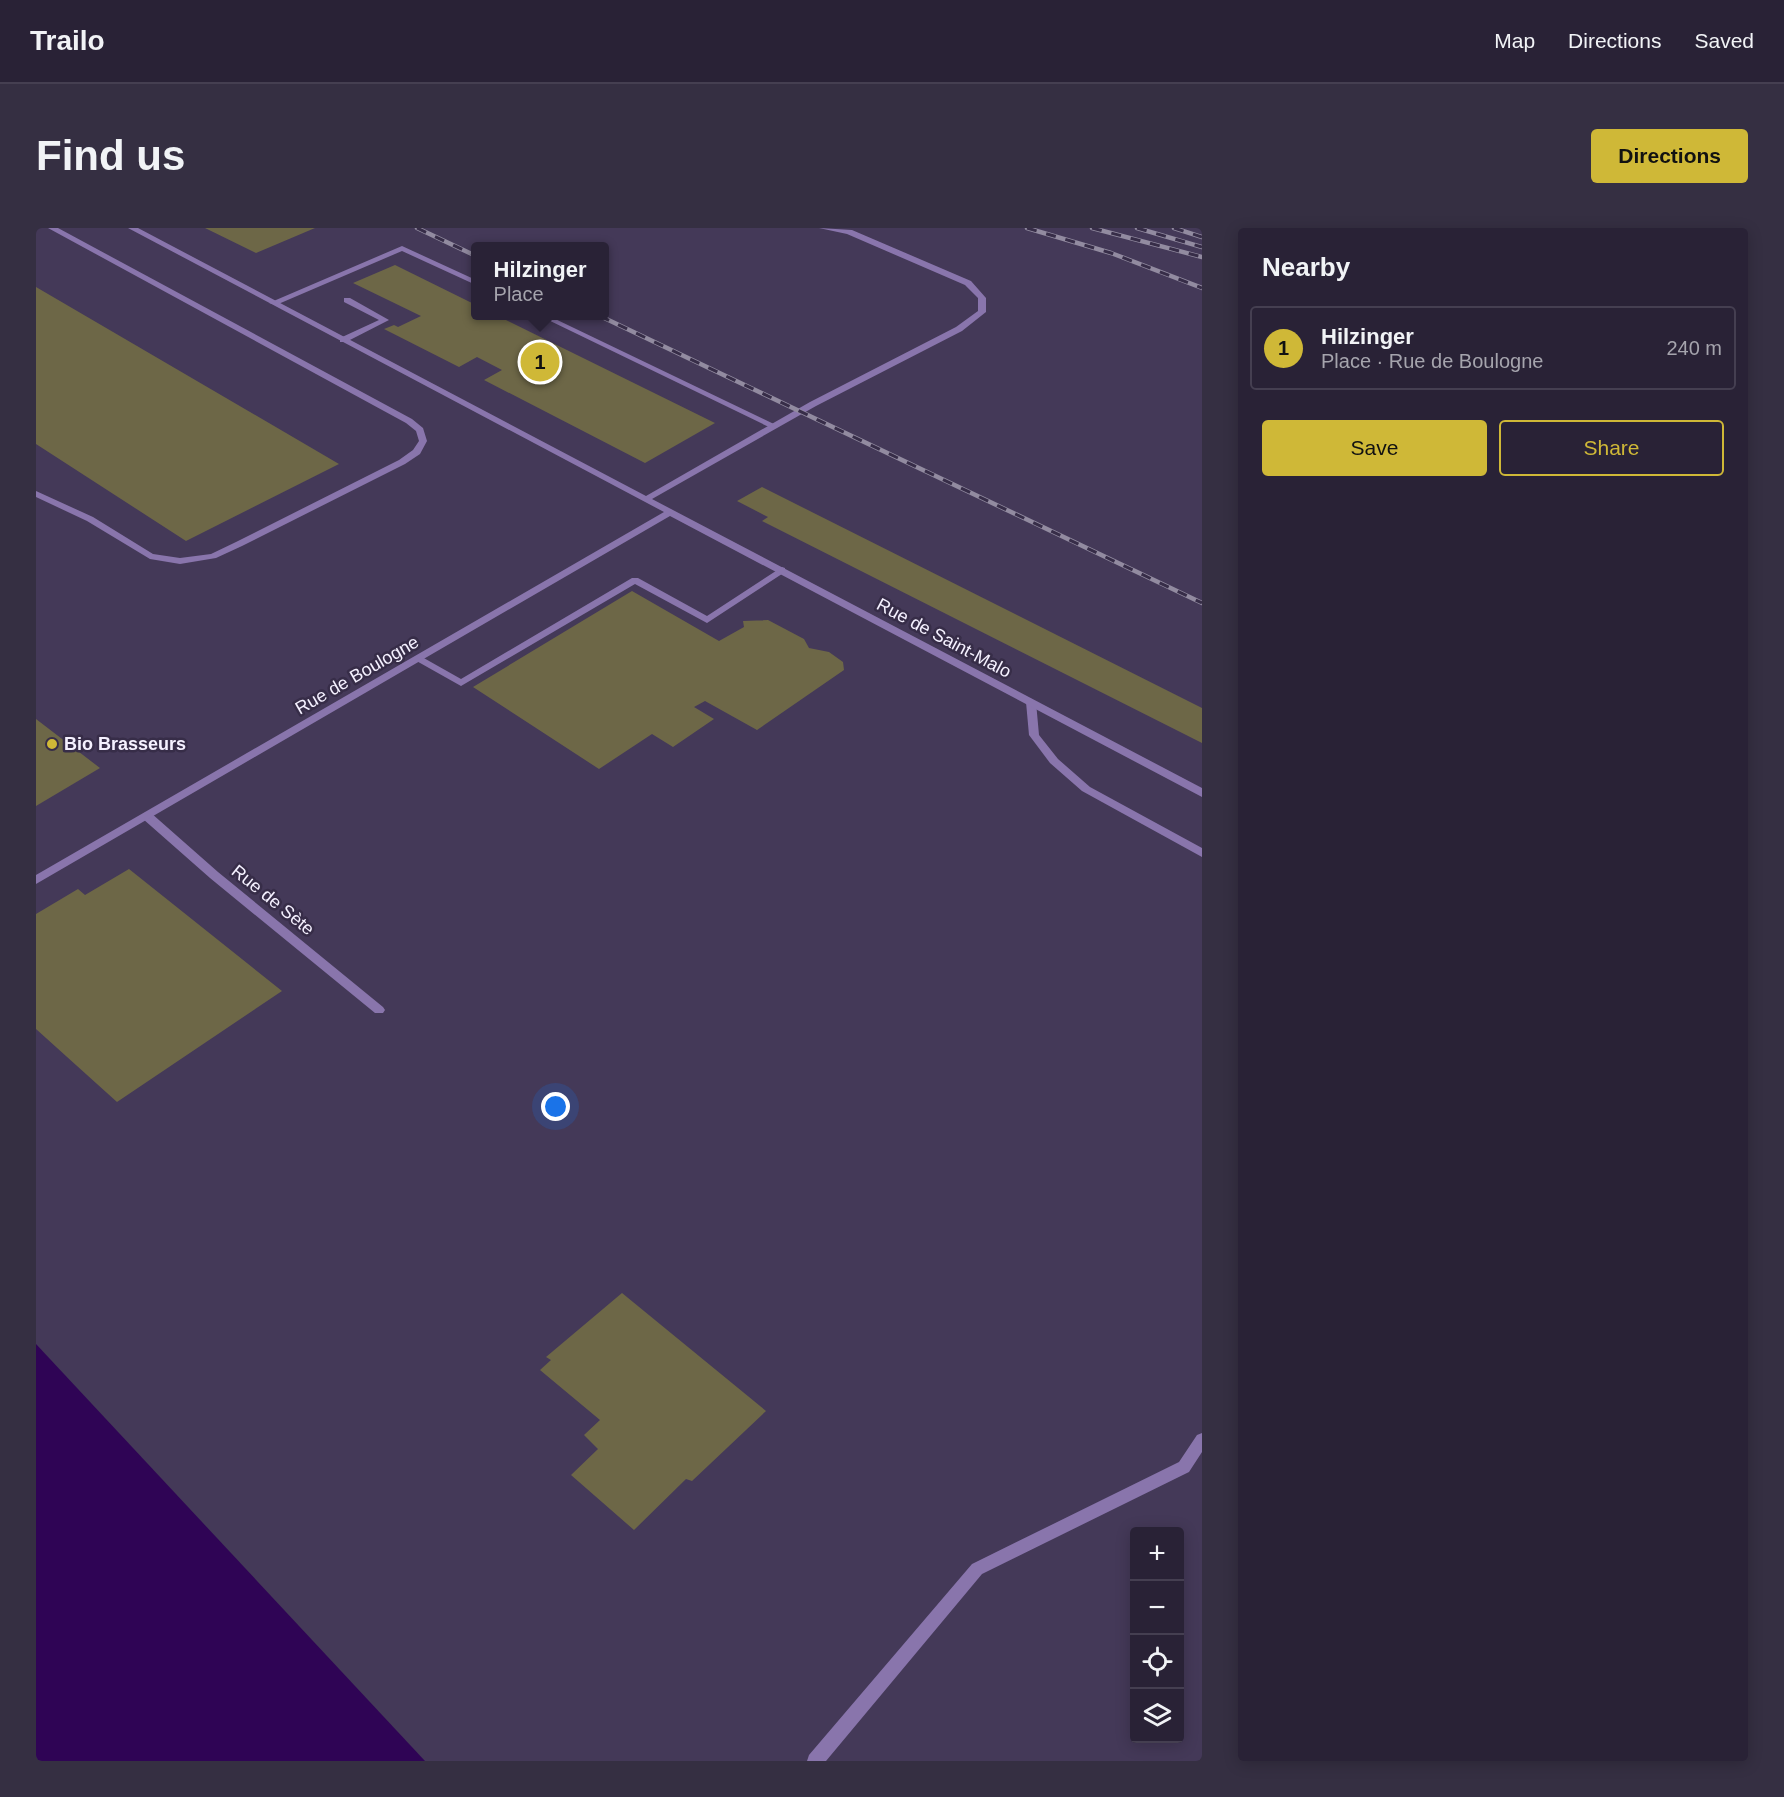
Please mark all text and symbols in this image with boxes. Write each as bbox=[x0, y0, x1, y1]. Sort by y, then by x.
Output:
text: Trailo bbox=[30, 25, 105, 56]
text: Map bbox=[1494, 29, 1535, 52]
text: Directions bbox=[1568, 29, 1661, 52]
text: Saved bbox=[1694, 29, 1754, 52]
button: Directions bbox=[1591, 129, 1748, 183]
text: Find us bbox=[36, 132, 185, 179]
popup bbox=[471, 242, 609, 320]
text: Nearby bbox=[1262, 252, 1350, 282]
text: Hilzinger bbox=[494, 257, 586, 282]
text: Place bbox=[494, 283, 544, 305]
text: Hilzinger bbox=[1321, 324, 1414, 349]
text: 1 bbox=[1278, 337, 1289, 359]
text: 240 m bbox=[1666, 337, 1722, 359]
pin: 1 bbox=[520, 340, 560, 384]
text: Place · Rue de Boulogne bbox=[1321, 350, 1543, 372]
button: Save bbox=[1262, 420, 1487, 476]
button: Share bbox=[1499, 420, 1724, 476]
street label: Rue de Saint-Malo bbox=[873, 594, 1015, 682]
street label: Rue de Boulogne bbox=[292, 632, 422, 718]
place label: Bio Brasseurs bbox=[64, 734, 186, 754]
marker: Bio Brasseurs bbox=[45, 737, 59, 751]
street label: Rue de Sète bbox=[228, 861, 318, 939]
your location bbox=[541, 1092, 570, 1121]
map controls bbox=[1130, 1527, 1184, 1743]
button: + bbox=[1130, 1527, 1184, 1581]
button: − bbox=[1130, 1581, 1184, 1635]
button: locate bbox=[1130, 1635, 1184, 1689]
button: layers bbox=[1130, 1689, 1184, 1743]

